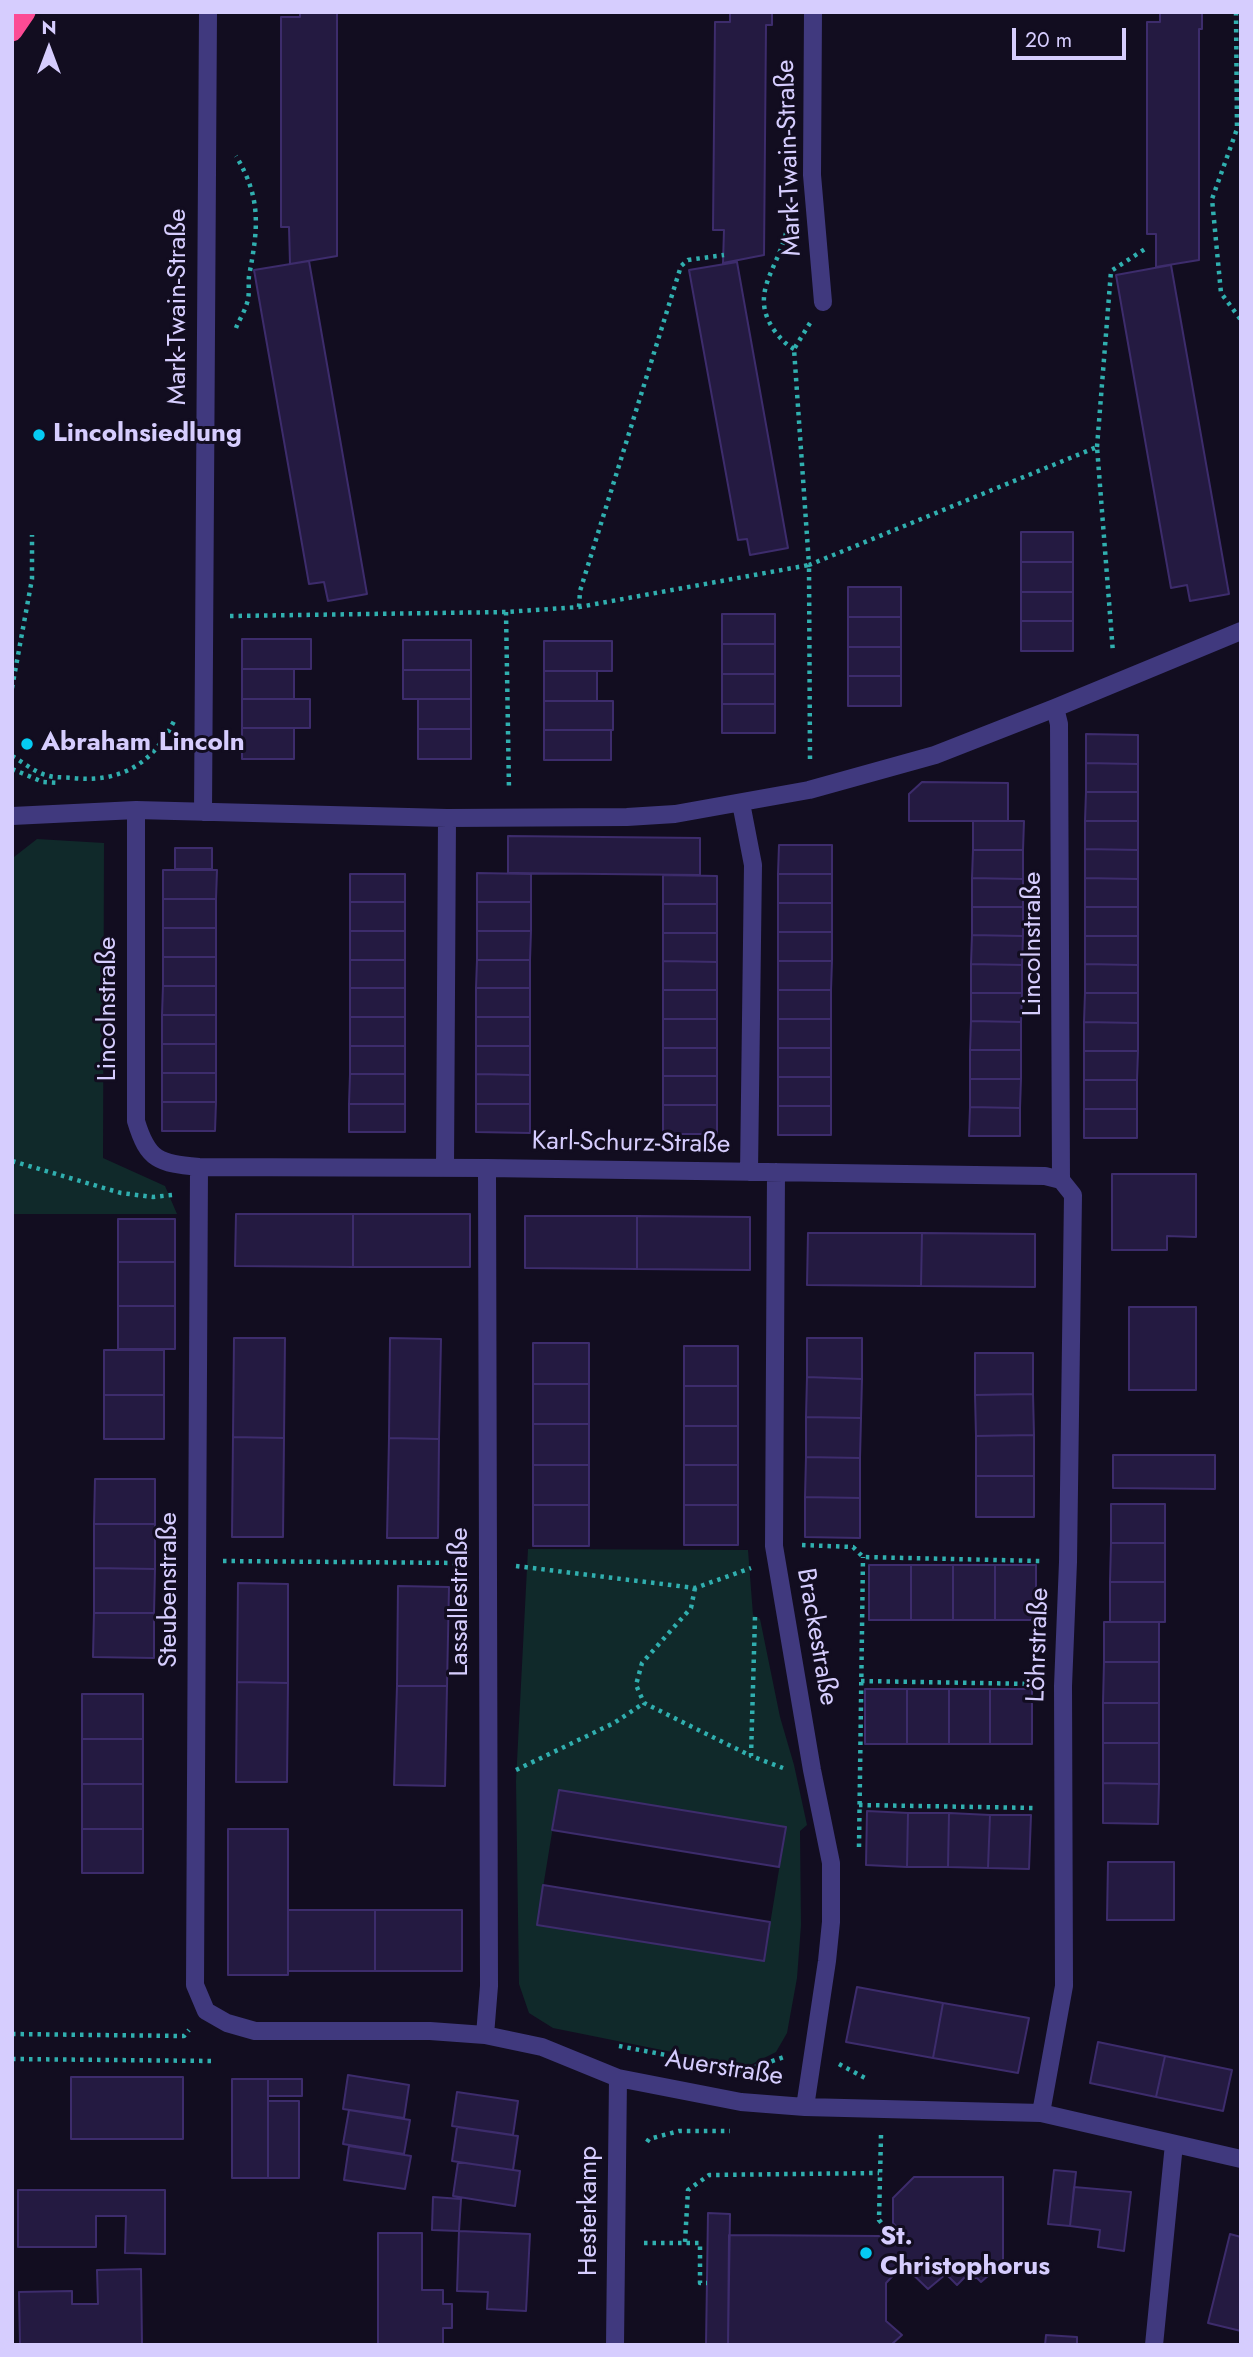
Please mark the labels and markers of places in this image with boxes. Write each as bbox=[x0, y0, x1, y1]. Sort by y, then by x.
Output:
place label: Lincolnsiedlung bbox=[53, 419, 242, 451]
marker: Lincolnsiedlung bbox=[31, 427, 47, 443]
place label: Abraham Lincoln bbox=[41, 728, 245, 760]
marker: Abraham Lincoln bbox=[19, 736, 35, 752]
place label: St. Christophorus bbox=[880, 2222, 1050, 2284]
marker: St. Christophorus bbox=[858, 2245, 874, 2261]

